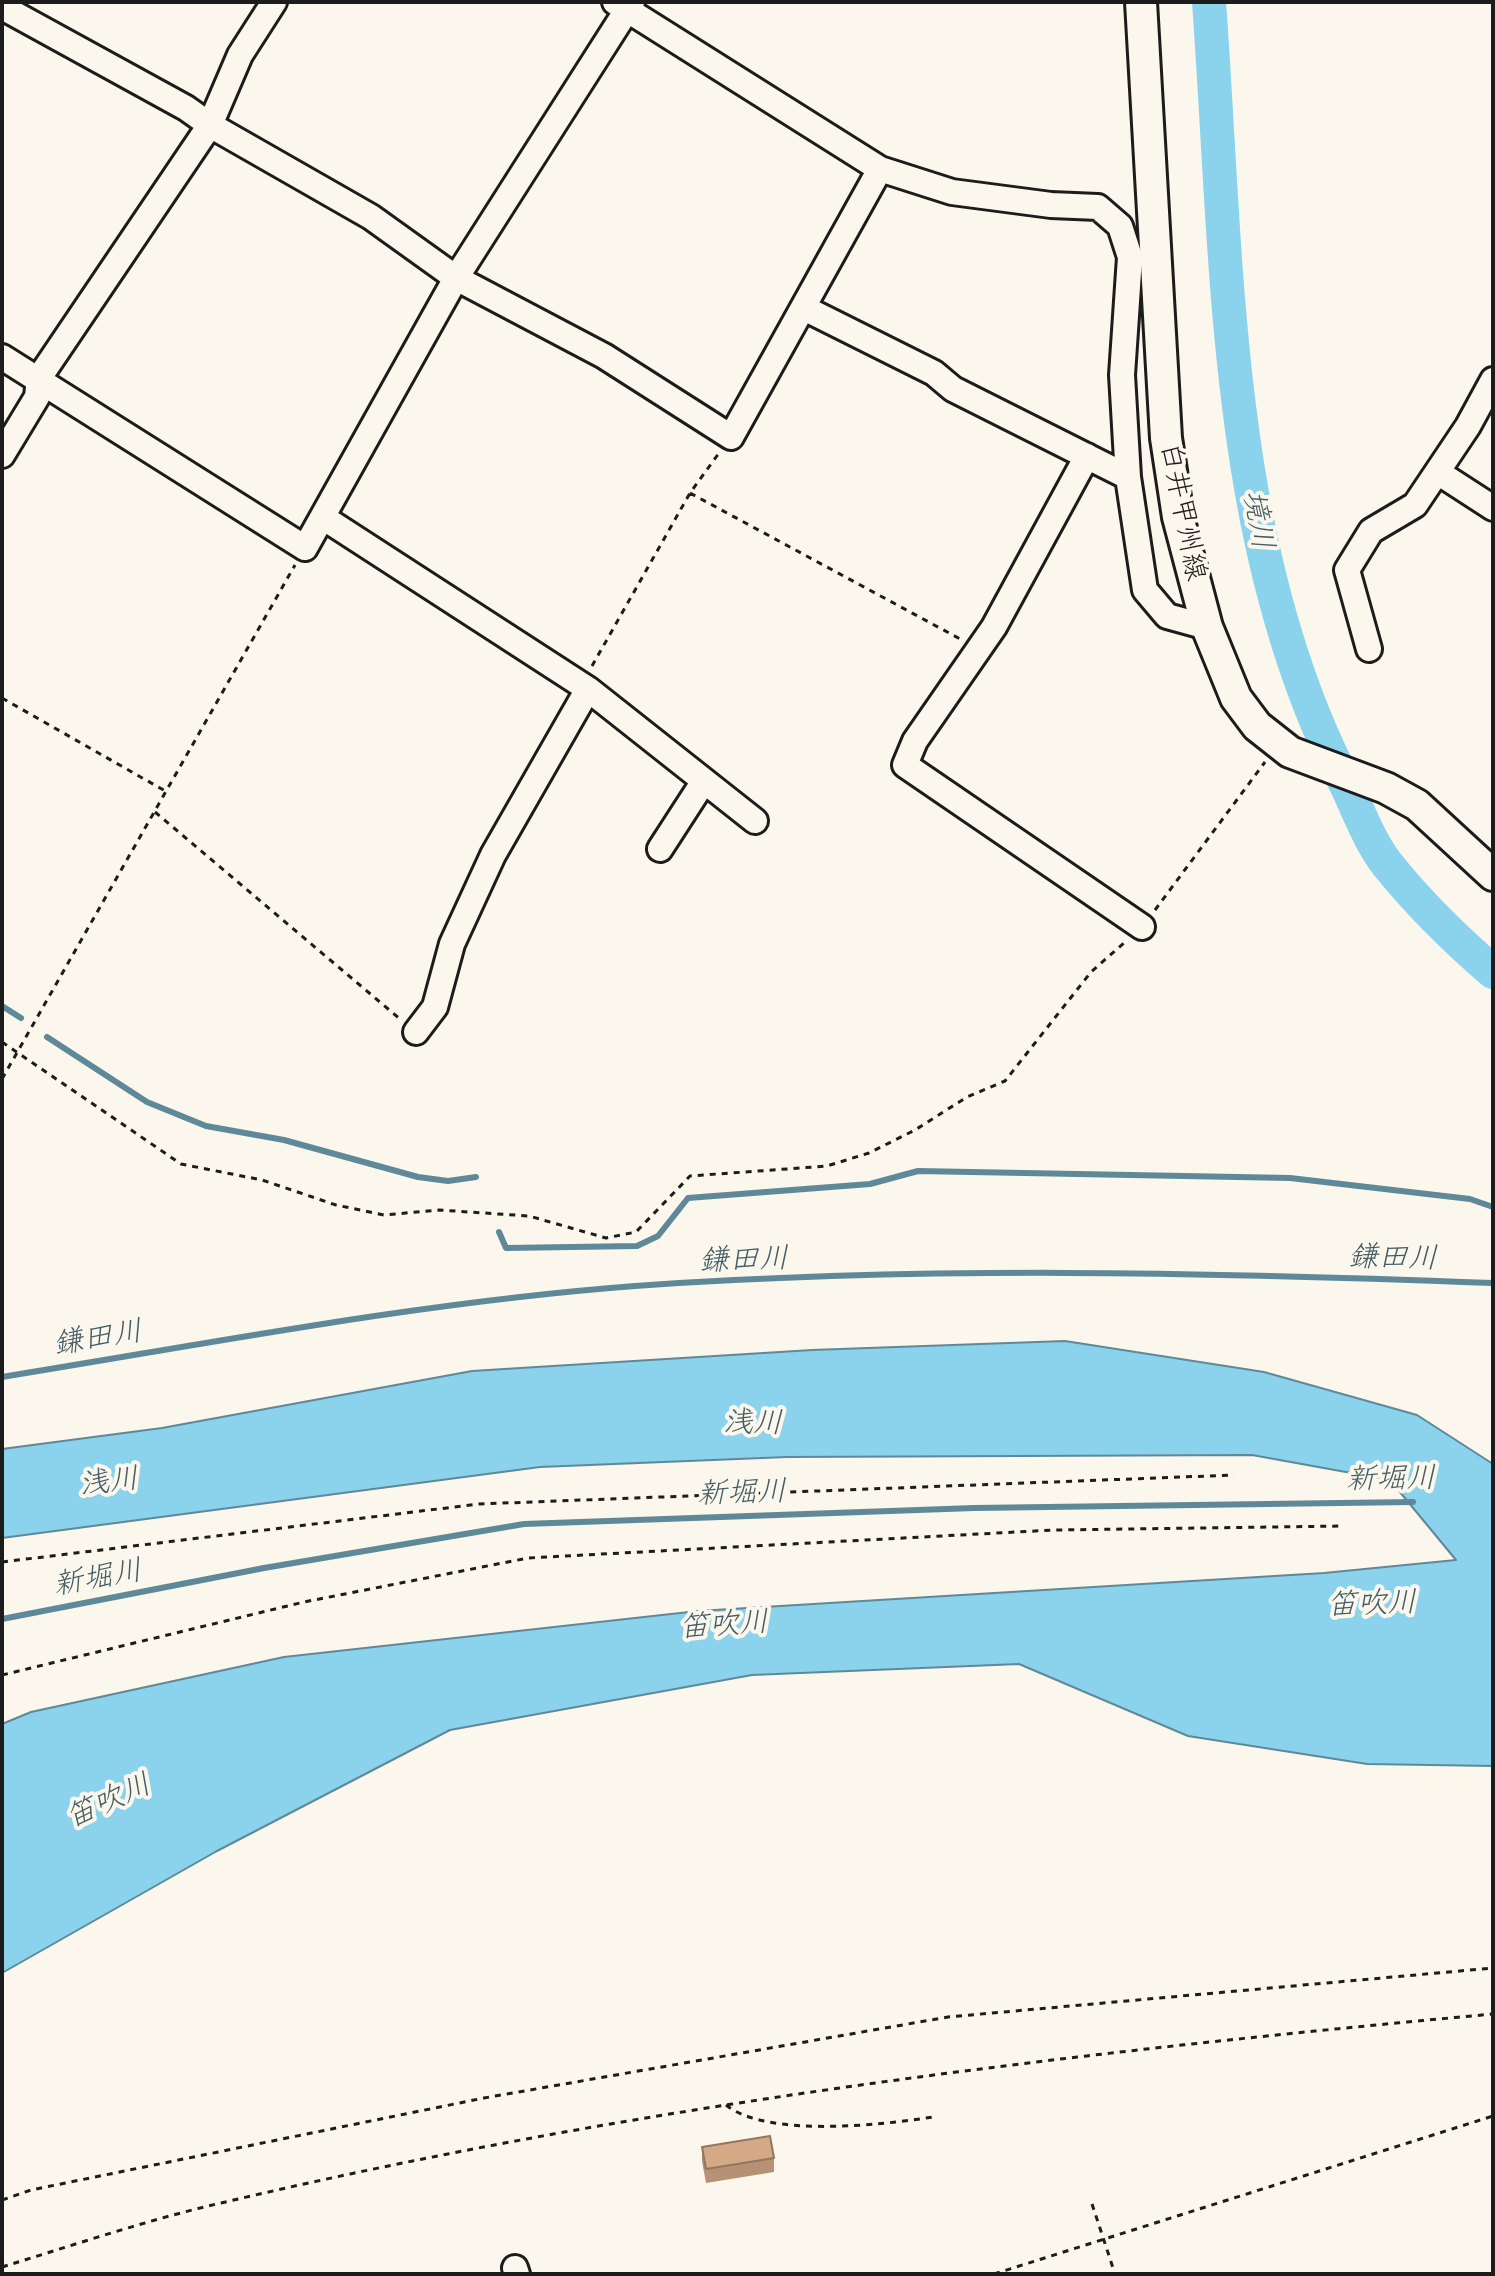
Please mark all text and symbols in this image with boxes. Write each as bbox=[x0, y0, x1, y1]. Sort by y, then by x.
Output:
street label: 白井甲州線 bbox=[1152, 440, 1212, 584]
water label: 境川 bbox=[1234, 487, 1280, 553]
water label: 鎌田川 bbox=[1348, 1240, 1438, 1278]
water label: 鎌田川 bbox=[698, 1241, 790, 1281]
water label: 鎌田川 bbox=[51, 1314, 145, 1364]
water label: 浅川 bbox=[723, 1405, 783, 1443]
water label: 浅川 bbox=[77, 1461, 141, 1505]
water label: 新堀川 bbox=[1346, 1461, 1436, 1499]
water label: 新堀川 bbox=[696, 1474, 788, 1514]
water label: 新堀川 bbox=[51, 1553, 145, 1605]
water label: 笛吹川 bbox=[1326, 1585, 1418, 1625]
water label: 笛吹川 bbox=[678, 1605, 770, 1647]
water label: 笛吹川 bbox=[61, 1767, 157, 1837]

